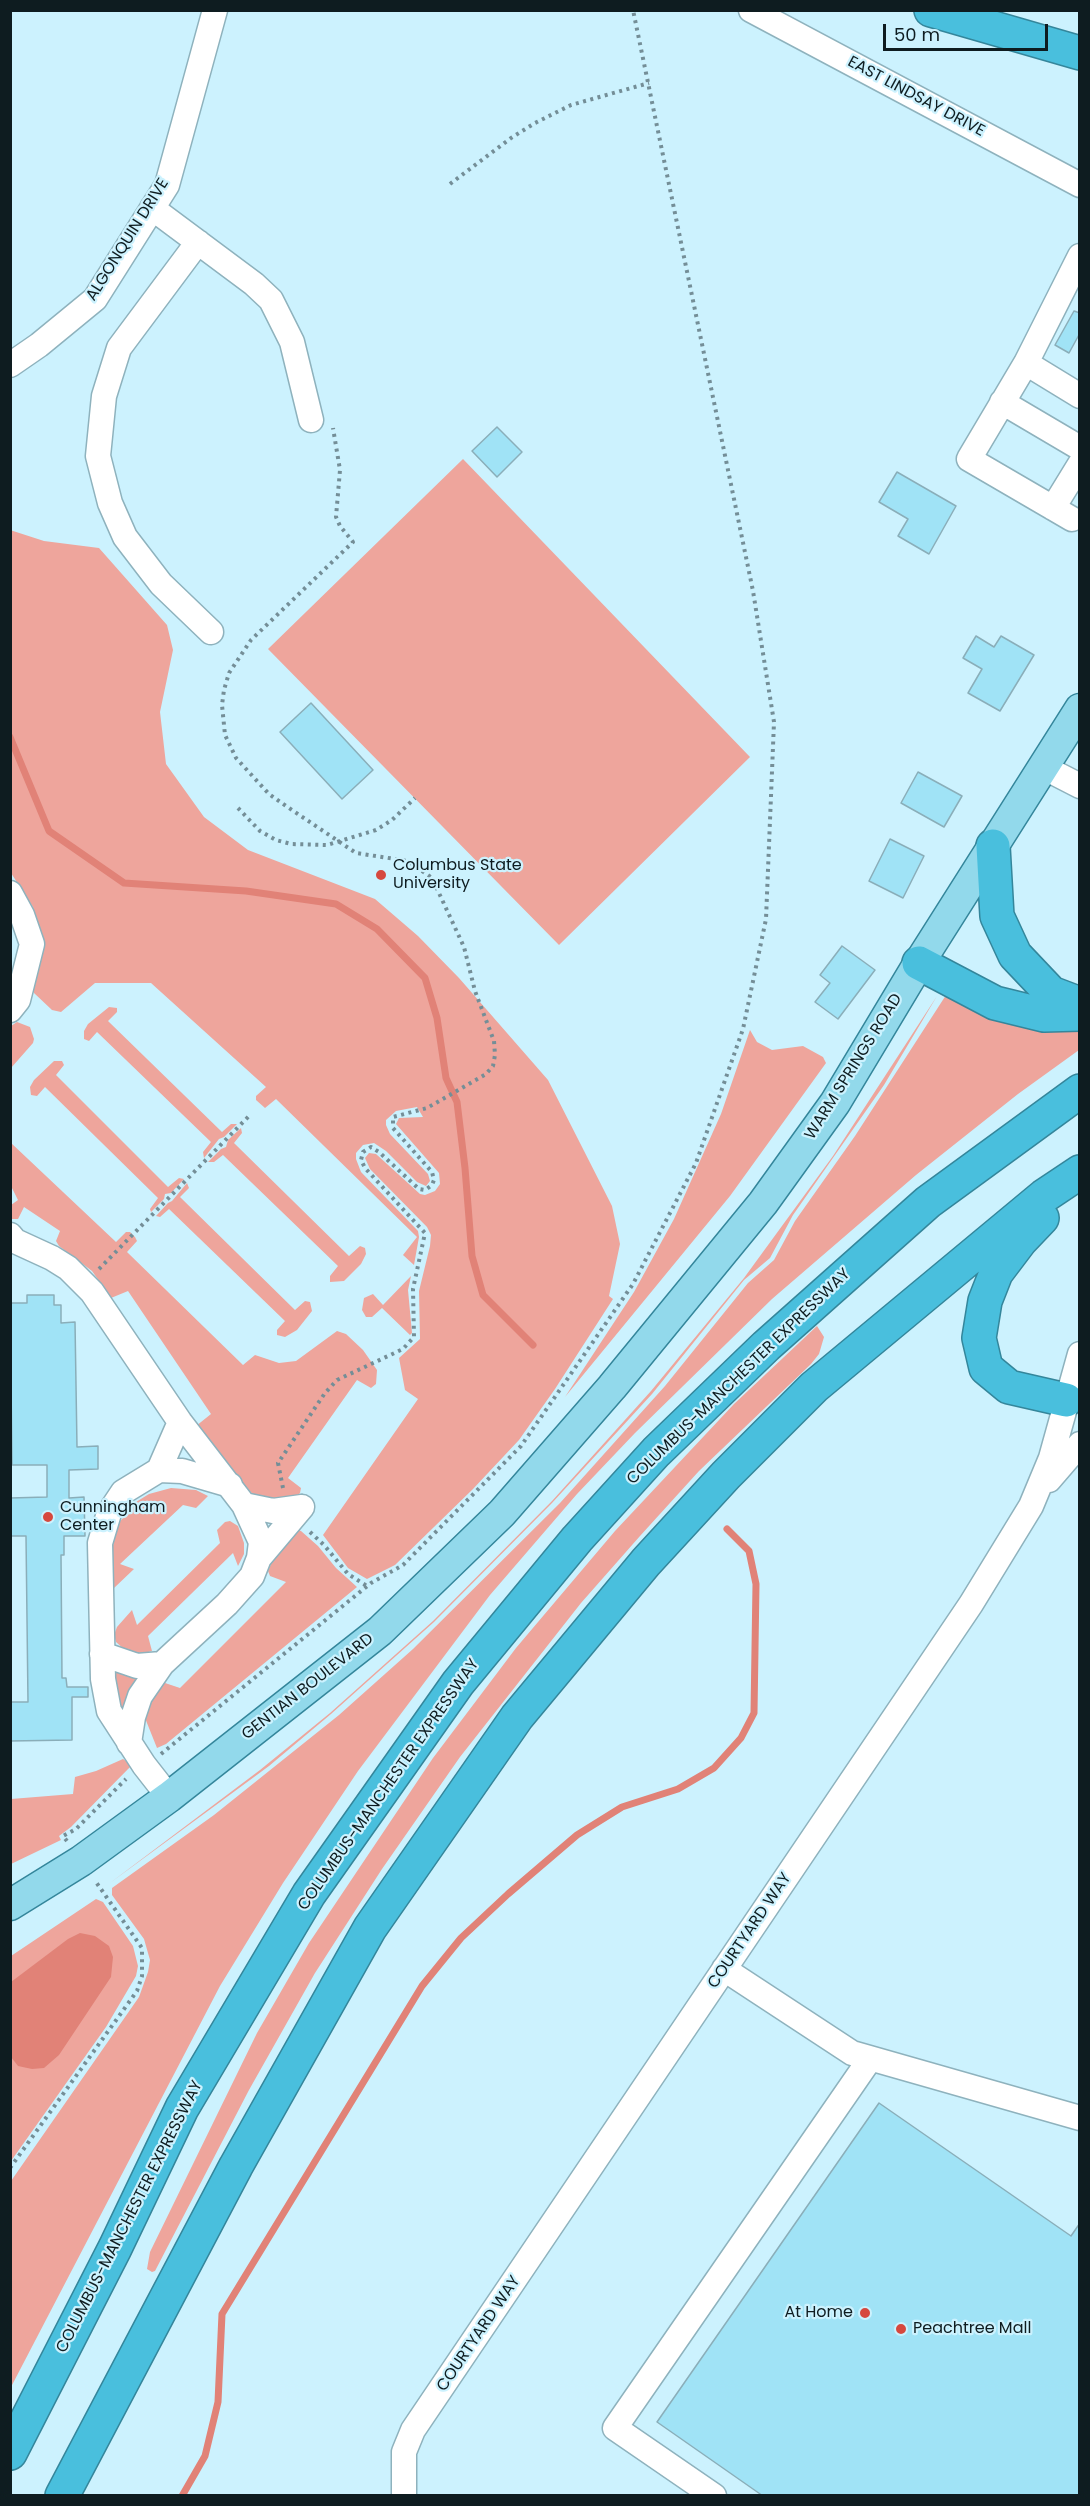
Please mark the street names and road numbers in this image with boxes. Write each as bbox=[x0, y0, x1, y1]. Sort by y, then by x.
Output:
street label: EAST LINDSAY DRIVE bbox=[844, 53, 988, 141]
street label: ALGONQUIN DRIVE bbox=[83, 175, 173, 305]
street label: WARM SPRINGS ROAD bbox=[801, 991, 907, 1143]
street label: COLUMBUS-MANCHESTER EXPRESSWAY bbox=[623, 1265, 855, 1489]
street label: GENTIAN BOULEVARD bbox=[238, 1630, 378, 1744]
street label: COLUMBUS-MANCHESTER EXPRESSWAY bbox=[294, 1655, 484, 1915]
street label: COURTYARD WAY bbox=[704, 1870, 796, 1992]
street label: COLUMBUS-MANCHESTER EXPRESSWAY bbox=[53, 2078, 207, 2356]
street label: COURTYARD WAY bbox=[433, 2273, 525, 2395]

